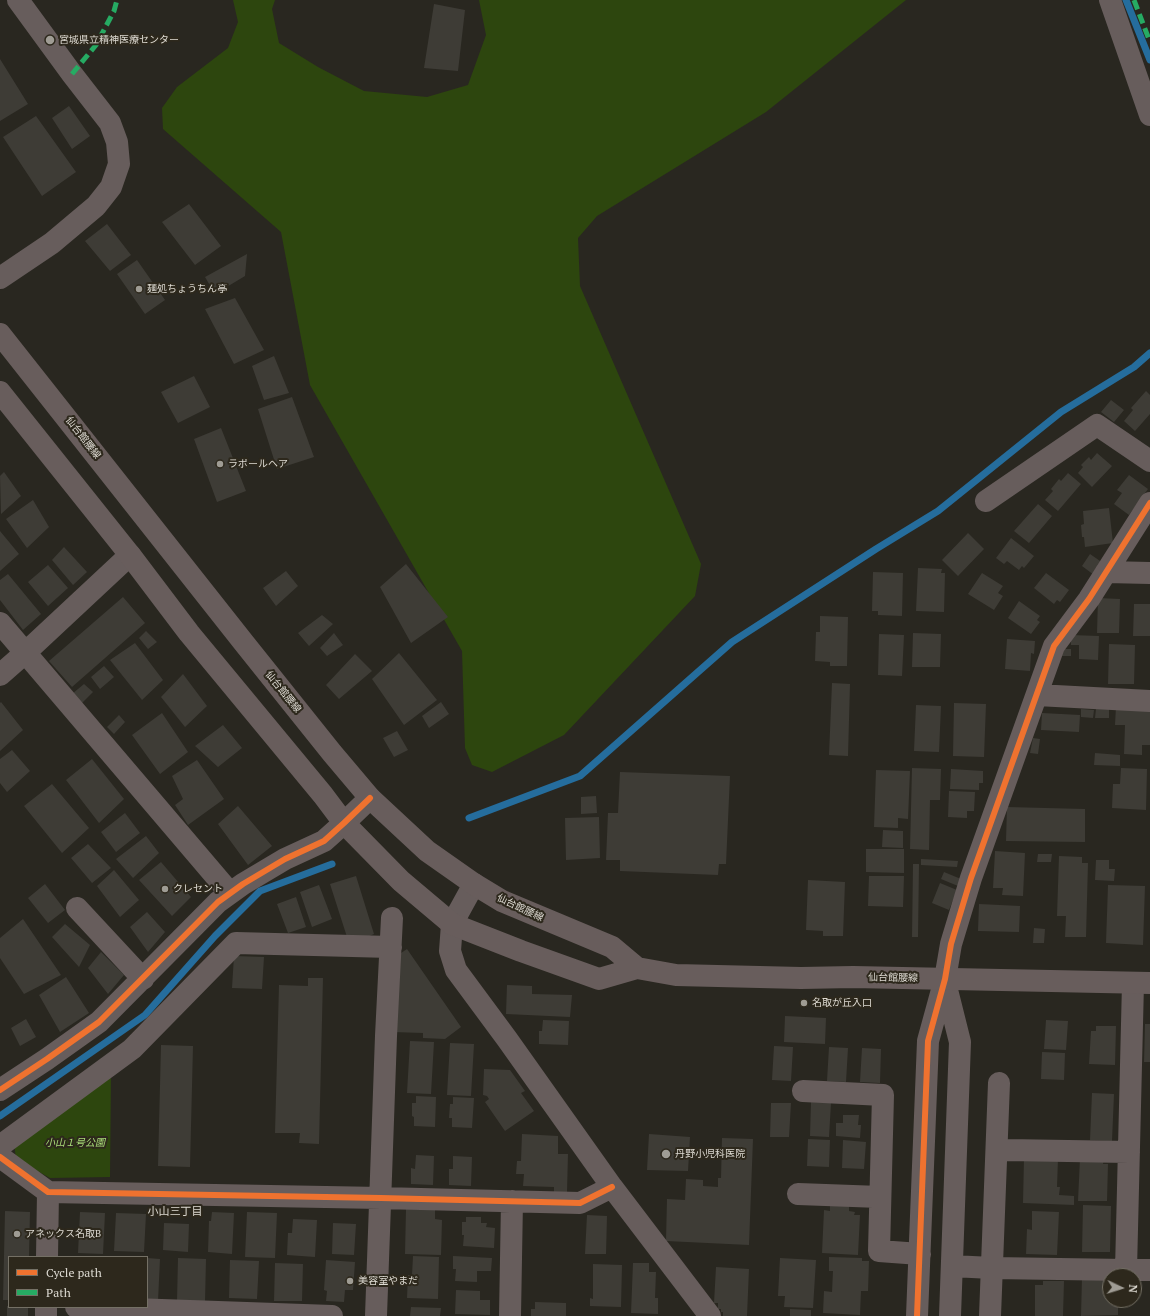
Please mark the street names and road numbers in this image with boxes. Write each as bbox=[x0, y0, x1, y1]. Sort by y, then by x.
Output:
street label: 仙台館腰線 bbox=[63, 415, 103, 461]
street label: 仙台館腰線 bbox=[263, 669, 303, 715]
street label: 仙台館腰線 bbox=[495, 892, 545, 924]
street label: 仙台館腰線 bbox=[868, 972, 918, 984]

